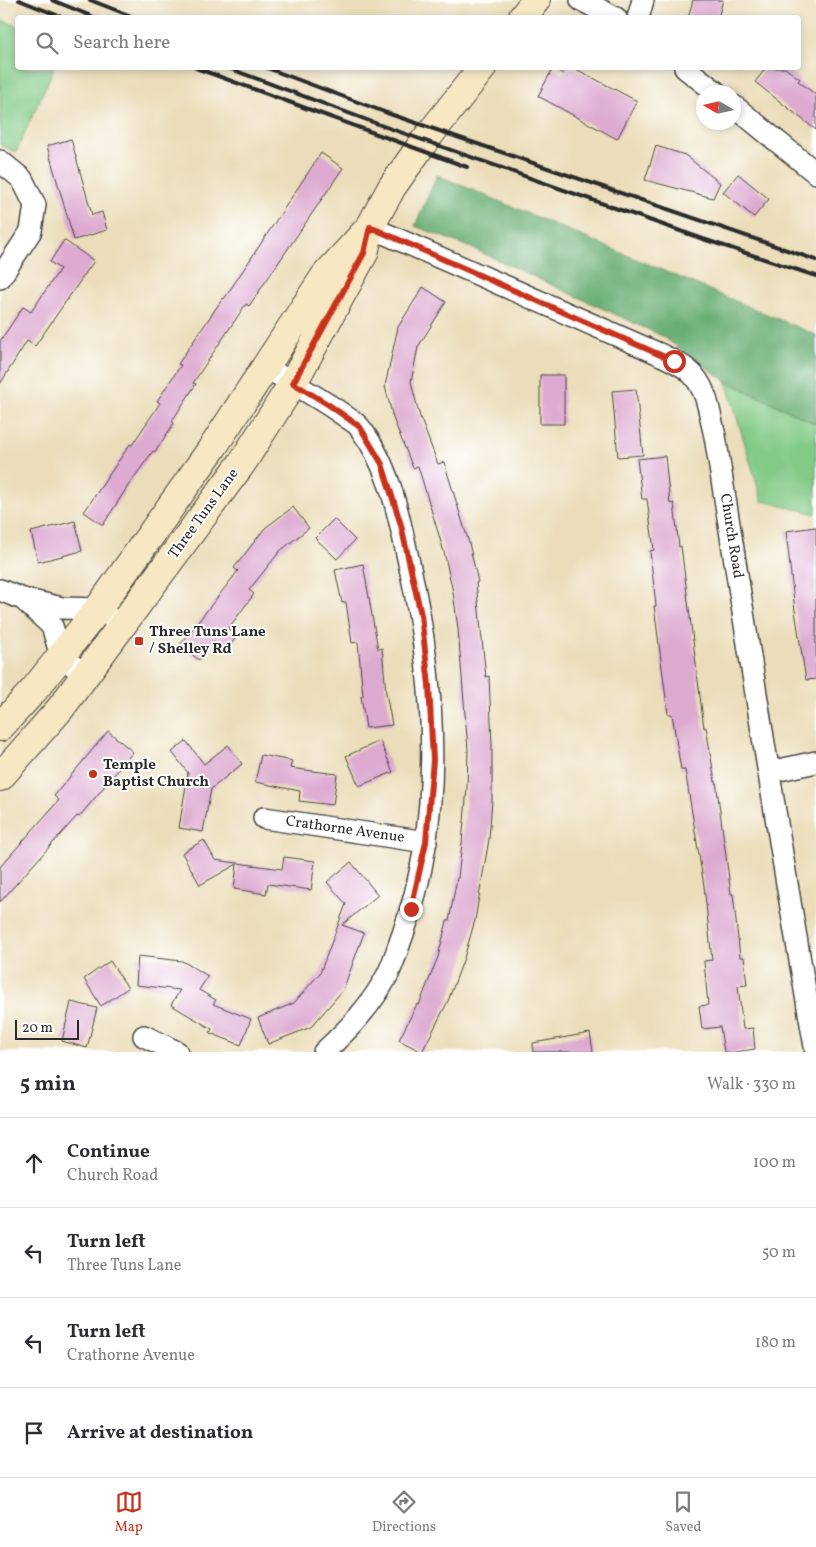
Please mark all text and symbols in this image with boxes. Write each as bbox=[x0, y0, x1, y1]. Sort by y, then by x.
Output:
search box bbox=[15, 15, 801, 70]
icon: search bbox=[33, 29, 61, 57]
text: Search here bbox=[73, 30, 170, 56]
north arrow bbox=[696, 85, 741, 130]
route start bbox=[663, 350, 686, 373]
street label: Three Tuns Lane bbox=[164, 464, 244, 564]
street label: Church Road bbox=[714, 492, 748, 580]
place label: Three Tuns Lane / Shelley Rd bbox=[149, 622, 266, 660]
marker: Three Tuns Lane / Shelley Rd bbox=[133, 635, 145, 647]
place label: Temple Baptist Church bbox=[103, 755, 209, 793]
marker: Temple Baptist Church bbox=[87, 768, 99, 780]
street label: Crathorne Avenue bbox=[284, 811, 406, 849]
route end bbox=[400, 898, 423, 921]
scale bar bbox=[15, 1017, 79, 1040]
text: 20 m bbox=[22, 1019, 53, 1038]
text: 5 min bbox=[20, 1070, 76, 1099]
text: Walk · 330 m bbox=[707, 1074, 796, 1096]
text: Continue bbox=[67, 1139, 150, 1165]
icon: ahead bbox=[20, 1149, 48, 1177]
text: 100 m bbox=[753, 1152, 796, 1174]
text: Church Road bbox=[67, 1165, 158, 1187]
text: Turn left bbox=[67, 1229, 146, 1255]
icon: left bbox=[20, 1239, 48, 1267]
text: 50 m bbox=[762, 1242, 796, 1264]
text: Three Tuns Lane bbox=[67, 1255, 181, 1277]
text: Turn left bbox=[67, 1319, 146, 1345]
icon: left bbox=[20, 1329, 48, 1357]
text: 180 m bbox=[755, 1332, 796, 1354]
text: Crathorne Avenue bbox=[67, 1345, 195, 1367]
icon: arrive bbox=[20, 1419, 48, 1447]
text: Arrive at destination bbox=[67, 1420, 253, 1446]
tab: Map bbox=[115, 1488, 143, 1537]
tab: Directions bbox=[372, 1488, 436, 1537]
tab: Saved bbox=[665, 1488, 701, 1537]

